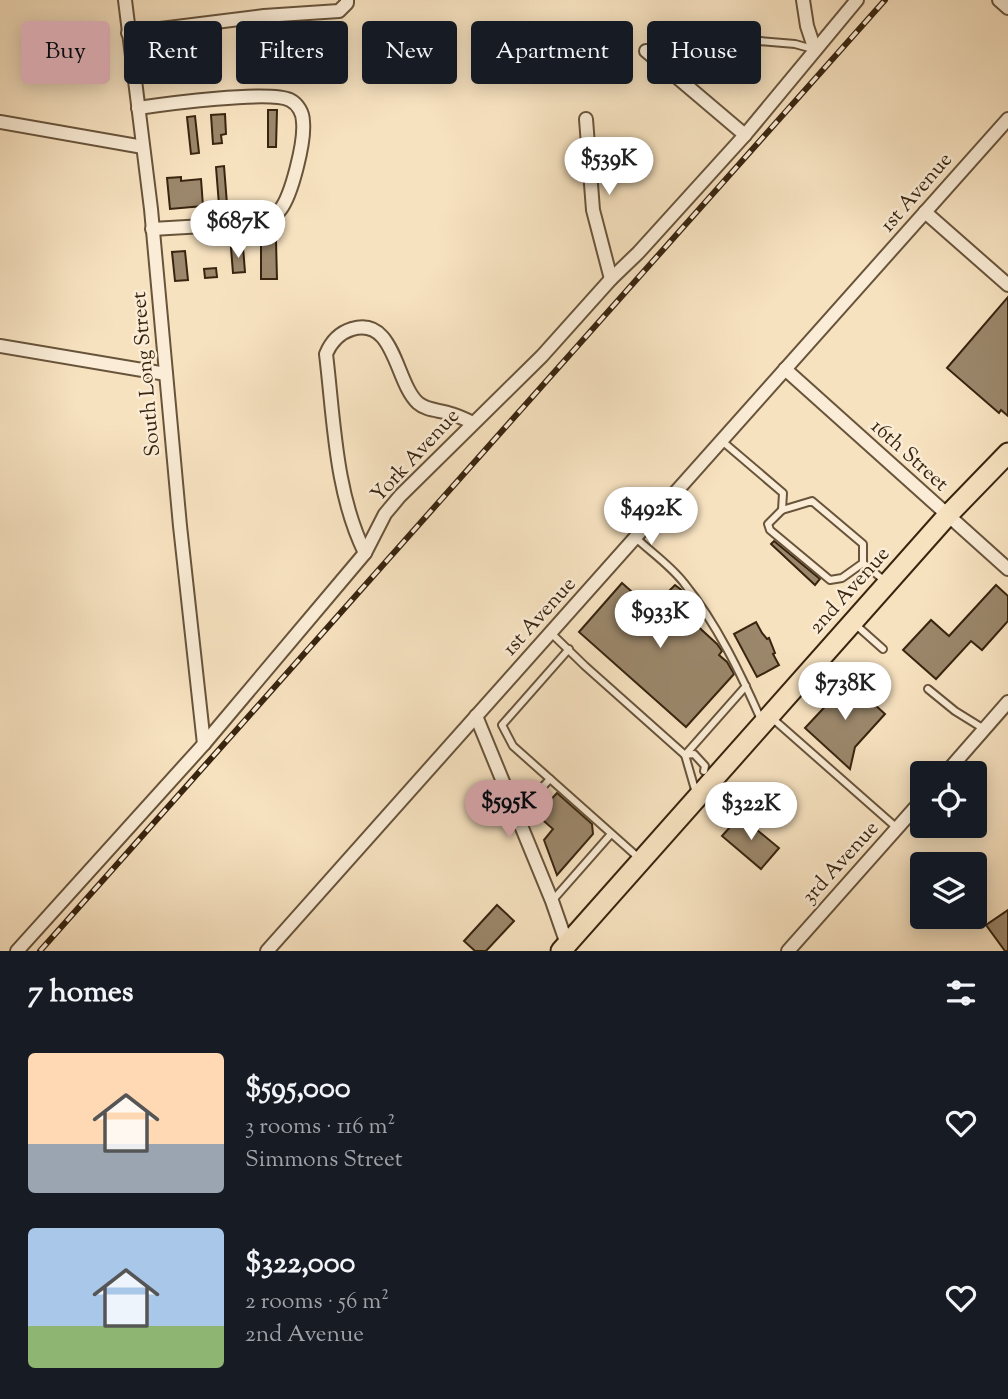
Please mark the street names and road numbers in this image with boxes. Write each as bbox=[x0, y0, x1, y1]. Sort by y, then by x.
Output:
street label: 1st Avenue bbox=[874, 146, 960, 240]
street label: South Long Street bbox=[125, 290, 169, 458]
street label: York Avenue bbox=[365, 403, 467, 509]
street label: 16th Street bbox=[863, 413, 955, 499]
street label: 2nd Avenue bbox=[803, 541, 897, 641]
street label: 1st Avenue bbox=[496, 571, 584, 663]
street label: 3rd Avenue bbox=[796, 815, 886, 911]

